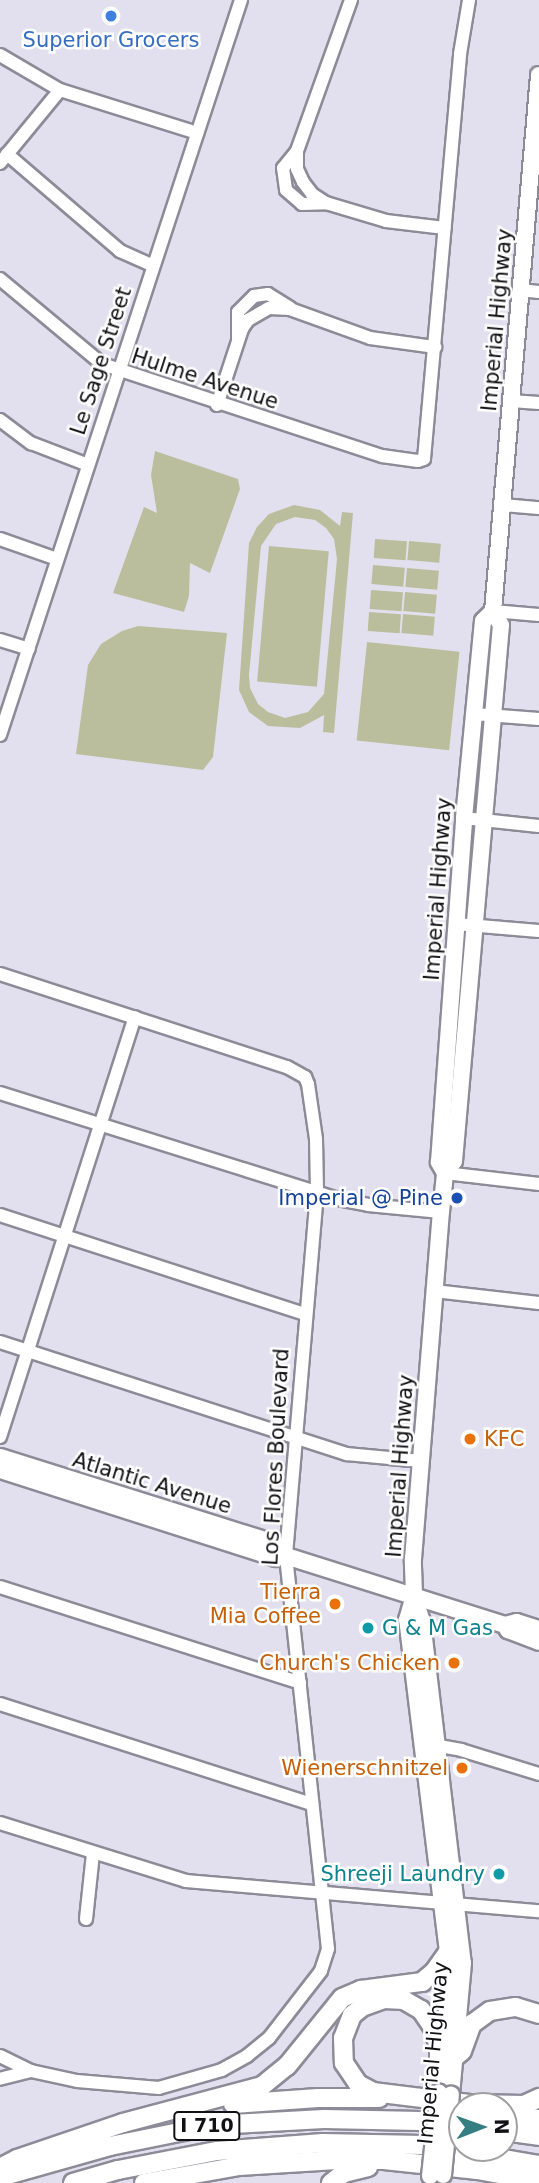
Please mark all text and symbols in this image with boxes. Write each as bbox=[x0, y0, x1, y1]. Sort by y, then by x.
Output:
marker: Superior Grocers bbox=[103, 8, 119, 24]
place label: Superior Grocers bbox=[23, 27, 199, 53]
street label: Imperial Highway bbox=[476, 228, 518, 412]
street label: Le Sage Street bbox=[65, 284, 137, 438]
street label: Hulme Avenue bbox=[128, 343, 282, 415]
street label: Imperial Highway bbox=[419, 797, 457, 981]
place label: Imperial @ Pine bbox=[278, 1185, 443, 1211]
marker: Imperial @ Pine bbox=[449, 1190, 465, 1206]
street label: Los Flores Boulevard bbox=[258, 1348, 294, 1566]
street label: Imperial Highway bbox=[381, 1374, 419, 1558]
place label: KFC bbox=[484, 1426, 525, 1452]
marker: KFC bbox=[462, 1431, 478, 1447]
street label: Atlantic Avenue bbox=[70, 1447, 234, 1519]
place label: Tierra Mia Coffee bbox=[210, 1579, 321, 1629]
marker: Tierra Mia Coffee bbox=[327, 1596, 343, 1612]
place label: G & M Gas bbox=[382, 1615, 493, 1641]
marker: G & M Gas bbox=[360, 1620, 376, 1636]
place label: Church's Chicken bbox=[259, 1650, 440, 1676]
marker: Church's Chicken bbox=[446, 1655, 462, 1671]
place label: Wienerschnitzel bbox=[281, 1755, 448, 1781]
marker: Wienerschnitzel bbox=[454, 1760, 470, 1776]
place label: Shreeji Laundry bbox=[320, 1861, 485, 1887]
marker: Shreeji Laundry bbox=[491, 1866, 507, 1882]
street label: Imperial Highway bbox=[412, 1961, 454, 2145]
north arrow bbox=[448, 2092, 518, 2162]
road number: I 710 bbox=[172, 2110, 242, 2142]
text: N bbox=[491, 2119, 513, 2135]

